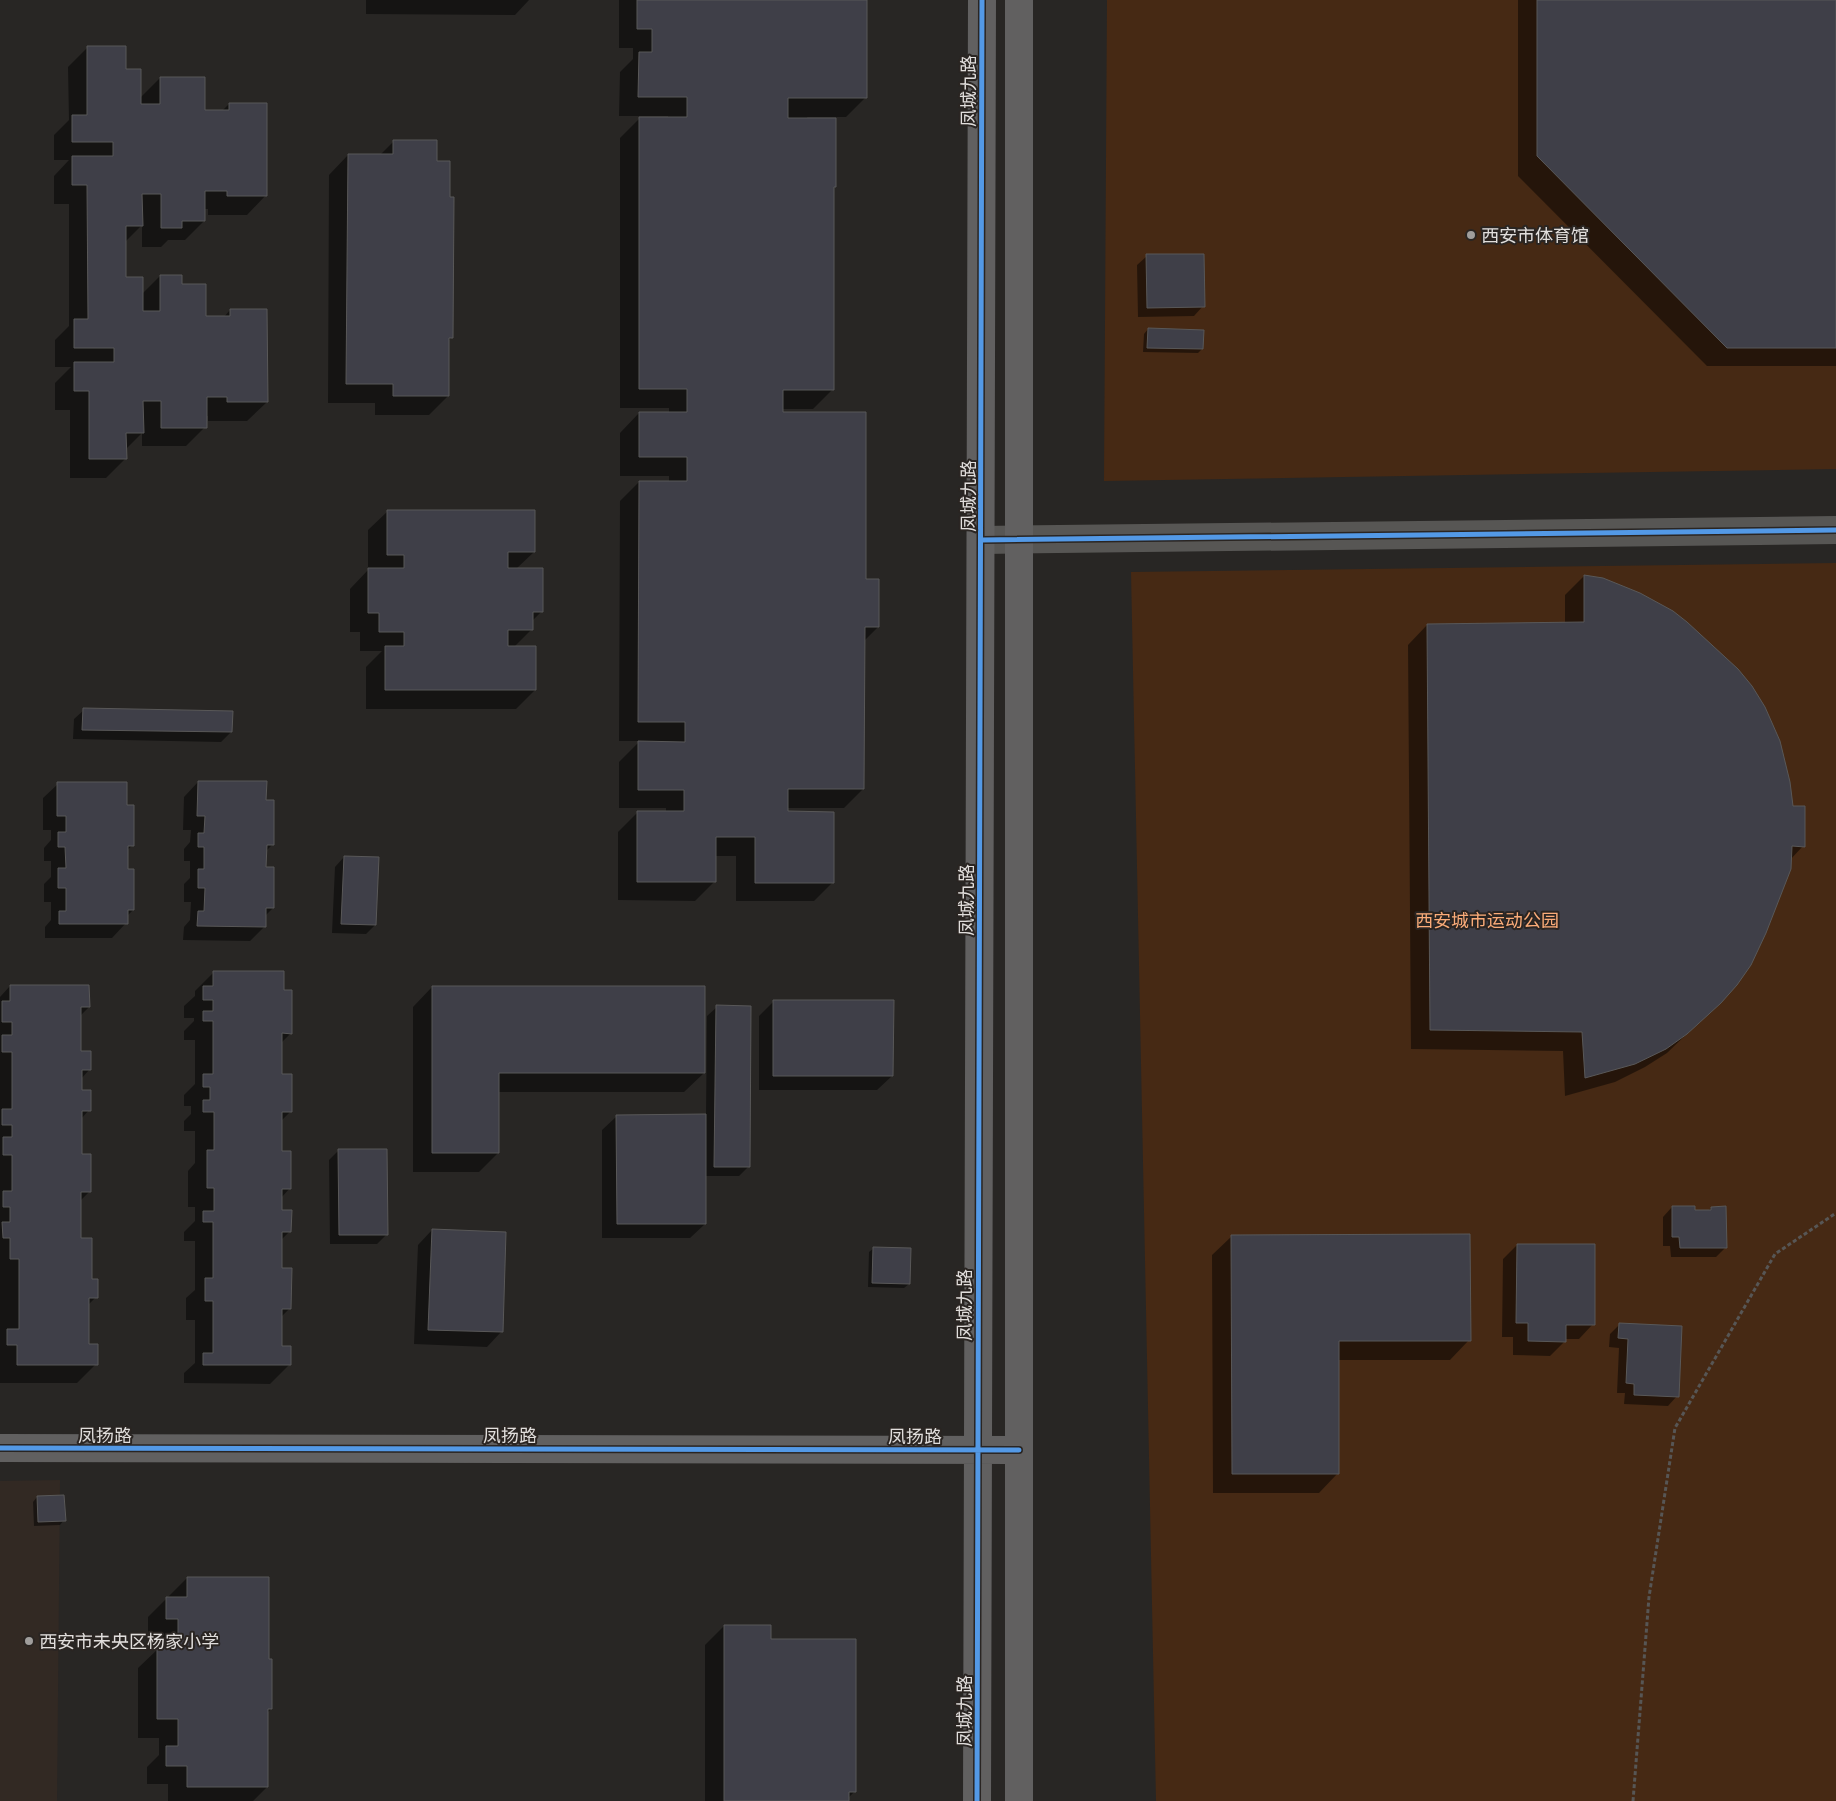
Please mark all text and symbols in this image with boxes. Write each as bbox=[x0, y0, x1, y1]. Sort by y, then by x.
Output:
street label: 凤城九路 bbox=[958, 55, 979, 127]
place label: 西安市体育馆 bbox=[1481, 225, 1589, 246]
marker: 西安市体育馆 bbox=[1465, 229, 1477, 241]
street label: 凤城九路 bbox=[958, 460, 979, 532]
street label: 凤城九路 bbox=[956, 864, 977, 936]
park label: 西安城市运动公园 bbox=[1415, 910, 1559, 931]
street label: 凤城九路 bbox=[954, 1269, 975, 1341]
street label: 凤扬路 bbox=[78, 1425, 132, 1446]
street label: 凤扬路 bbox=[483, 1425, 537, 1446]
street label: 凤扬路 bbox=[888, 1426, 942, 1447]
place label: 西安市未央区杨家小学 bbox=[39, 1631, 219, 1652]
marker: 西安市未央区杨家小学 bbox=[23, 1635, 35, 1647]
street label: 凤城九路 bbox=[954, 1675, 975, 1747]

